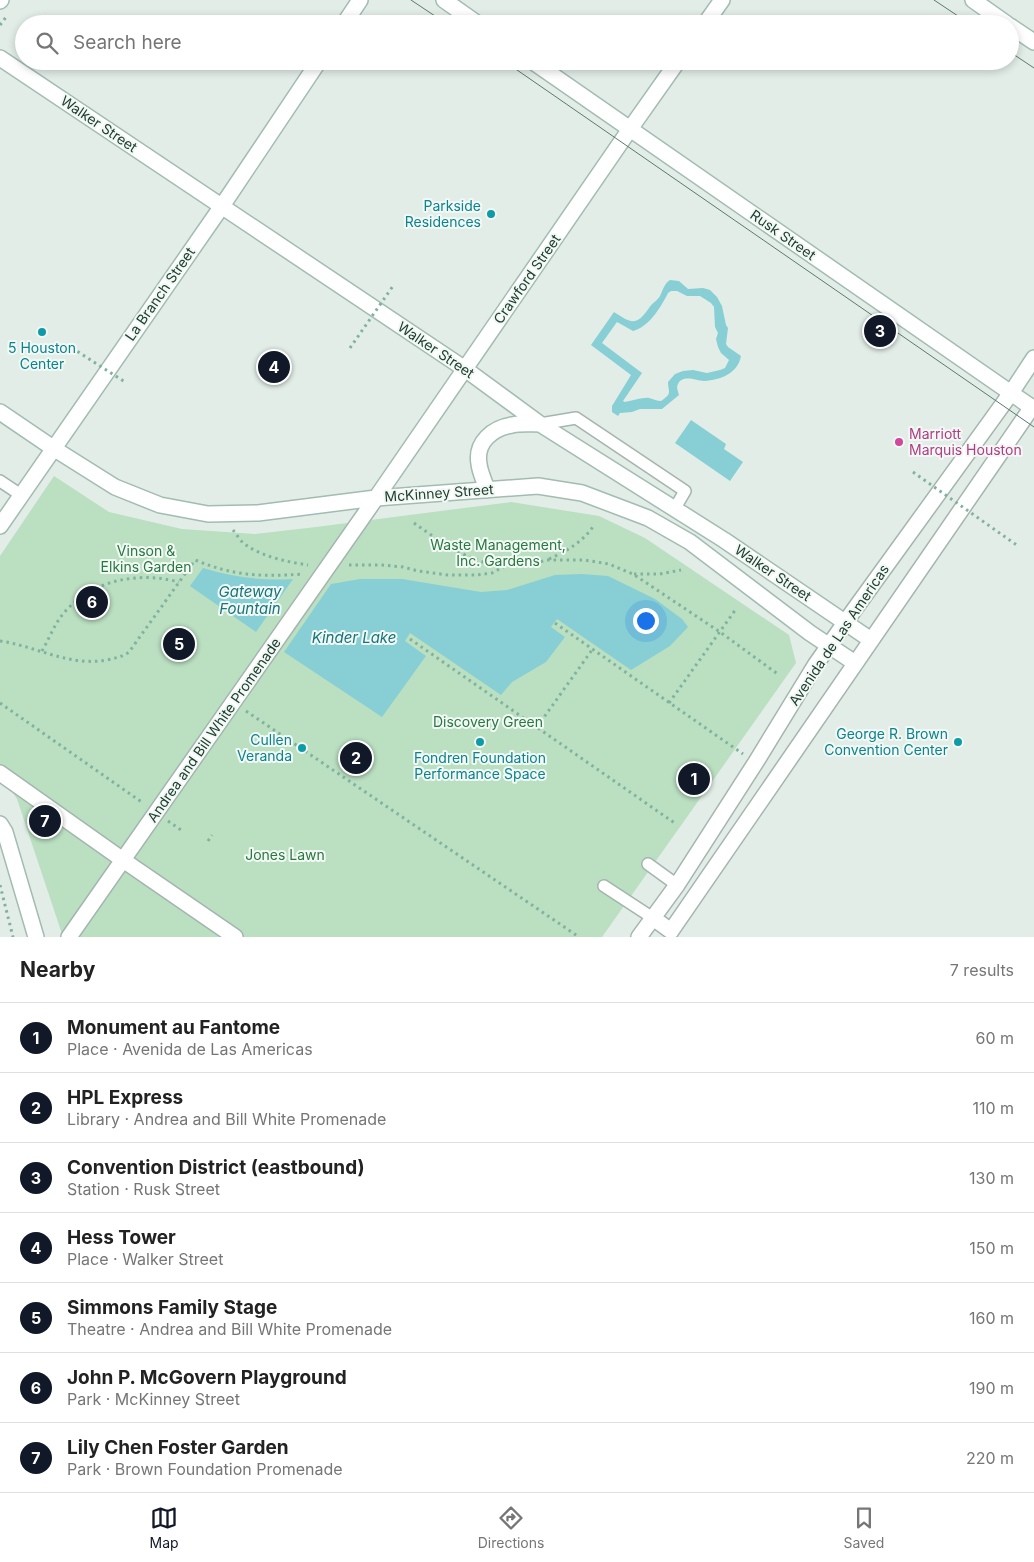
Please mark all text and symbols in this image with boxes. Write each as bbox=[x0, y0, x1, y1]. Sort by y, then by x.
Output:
search box bbox=[15, 15, 1019, 70]
icon: search bbox=[33, 29, 61, 57]
text: Search here bbox=[73, 31, 182, 54]
street label: Walker Street bbox=[58, 92, 141, 156]
place label: Parkside Residences bbox=[405, 197, 481, 230]
street label: Rusk Street bbox=[747, 206, 820, 264]
marker: Parkside Residences bbox=[485, 208, 497, 220]
street label: Crawford Street bbox=[490, 230, 564, 327]
street label: La Branch Street bbox=[121, 243, 198, 344]
pin: 3 bbox=[864, 312, 896, 350]
street label: Walker Street bbox=[395, 318, 478, 382]
marker: 5 Houston Center bbox=[36, 326, 48, 338]
place label: 5 Houston Center bbox=[8, 339, 76, 372]
pin: 4 bbox=[258, 348, 290, 386]
place label: Marriott Marquis Houston bbox=[909, 425, 1022, 458]
marker: Marriott Marquis Houston bbox=[893, 436, 905, 448]
street label: McKinney Street bbox=[384, 480, 495, 505]
park label: Waste Management, Inc. Gardens bbox=[430, 536, 566, 569]
street label: Walker Street bbox=[732, 541, 815, 605]
park label: Vinson & Elkins Garden bbox=[101, 542, 191, 575]
street label: Avenida de Las Americas bbox=[785, 561, 892, 709]
water label: Gateway Fountain bbox=[219, 582, 282, 618]
pin: 6 bbox=[76, 583, 108, 621]
your location bbox=[633, 608, 659, 634]
pin: 5 bbox=[163, 625, 195, 663]
water label: Kinder Lake bbox=[312, 628, 396, 647]
street label: Andrea and Bill White Promenade bbox=[143, 634, 284, 825]
park label: Discovery Green bbox=[433, 713, 543, 730]
place label: George R. Brown Convention Center bbox=[824, 725, 948, 758]
place label: Cullen Veranda bbox=[237, 731, 292, 764]
marker: Fondren Foundation Performance Space bbox=[474, 736, 486, 748]
marker: George R. Brown Convention Center bbox=[952, 736, 964, 748]
pin: 2 bbox=[340, 739, 372, 777]
marker: Cullen Veranda bbox=[296, 742, 308, 754]
place label: Fondren Foundation Performance Space bbox=[414, 749, 546, 782]
pin: 1 bbox=[678, 760, 710, 798]
pin: 7 bbox=[29, 802, 61, 840]
park label: Jones Lawn bbox=[245, 846, 325, 863]
text: Nearby bbox=[20, 957, 95, 982]
text: 7 results bbox=[950, 960, 1014, 980]
text: Monument au Fantome bbox=[67, 1016, 280, 1039]
text: 1 bbox=[33, 1028, 39, 1048]
text: 60 m bbox=[975, 1028, 1014, 1048]
text: Place · Avenida de Las Americas bbox=[67, 1039, 313, 1059]
text: HPL Express bbox=[67, 1086, 183, 1109]
text: 2 bbox=[31, 1098, 41, 1118]
text: 110 m bbox=[972, 1098, 1014, 1118]
text: Library · Andrea and Bill White Promenade bbox=[67, 1109, 386, 1129]
text: Convention District (eastbound) bbox=[67, 1156, 365, 1179]
text: 3 bbox=[31, 1168, 41, 1188]
text: 130 m bbox=[969, 1168, 1014, 1188]
text: Station · Rusk Street bbox=[67, 1179, 220, 1199]
text: Hess Tower bbox=[67, 1226, 176, 1249]
text: 4 bbox=[31, 1238, 41, 1258]
text: 150 m bbox=[969, 1238, 1014, 1258]
text: Place · Walker Street bbox=[67, 1249, 223, 1269]
text: Simmons Family Stage bbox=[67, 1296, 277, 1319]
text: 5 bbox=[31, 1308, 41, 1328]
text: 160 m bbox=[969, 1308, 1014, 1328]
text: Theatre · Andrea and Bill White Promenade bbox=[67, 1319, 392, 1339]
text: John P. McGovern Playground bbox=[67, 1366, 347, 1389]
text: 6 bbox=[31, 1378, 41, 1398]
text: 190 m bbox=[969, 1378, 1014, 1398]
text: Park · McKinney Street bbox=[67, 1389, 240, 1409]
text: Lily Chen Foster Garden bbox=[67, 1436, 289, 1459]
text: 7 bbox=[31, 1448, 41, 1468]
text: 220 m bbox=[966, 1448, 1014, 1468]
text: Park · Brown Foundation Promenade bbox=[67, 1459, 343, 1479]
tab: Map bbox=[150, 1504, 179, 1551]
tab: Directions bbox=[478, 1504, 544, 1551]
tab: Saved bbox=[843, 1504, 884, 1551]

